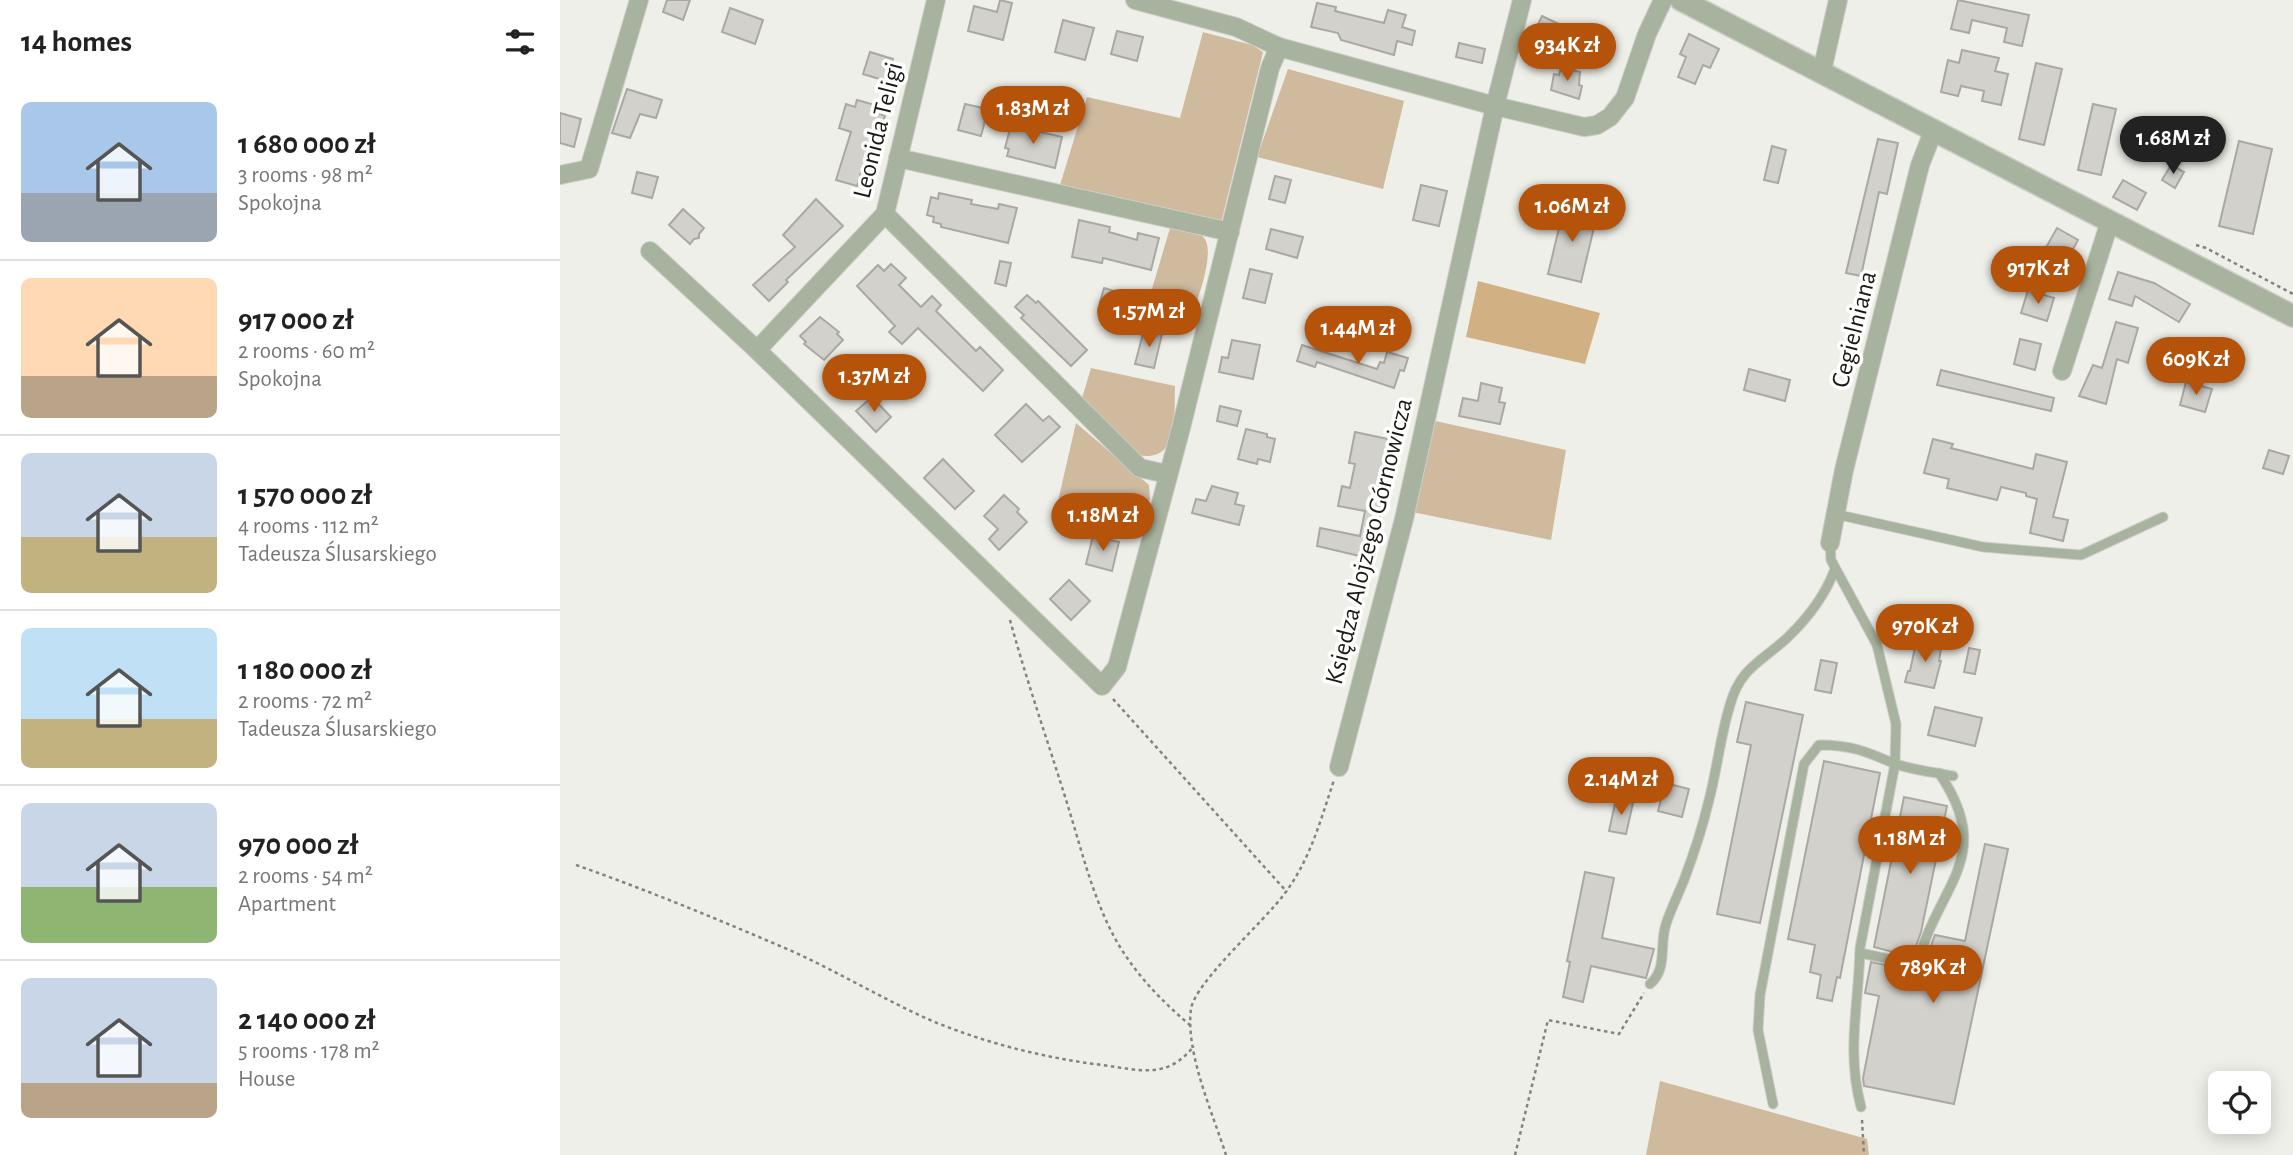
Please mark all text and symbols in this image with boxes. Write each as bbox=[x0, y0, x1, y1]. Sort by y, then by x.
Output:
icon: filters bbox=[501, 23, 539, 61]
pin: 934K zł bbox=[1502, 24, 1632, 83]
text: 14 homes bbox=[21, 27, 132, 57]
text: 934K zł bbox=[1534, 34, 1600, 57]
street label: Leonida Teligi bbox=[849, 60, 907, 201]
pin: 1.83M zł bbox=[961, 86, 1105, 146]
text: 1.83M zł bbox=[997, 97, 1069, 120]
pin: 1.68M zł bbox=[2101, 116, 2245, 176]
text: 1.68M zł bbox=[2136, 127, 2210, 150]
text: 1 680 000 zł bbox=[238, 129, 376, 159]
icon: home bbox=[77, 130, 161, 214]
text: 3 rooms · 98 m² bbox=[238, 164, 373, 187]
pin: 1.06M zł bbox=[1500, 184, 1644, 244]
text: Spokojna bbox=[238, 192, 322, 215]
text: 1.06M zł bbox=[1535, 195, 1609, 218]
pin: 917K zł bbox=[1973, 246, 2103, 306]
text: 917K zł bbox=[2007, 257, 2069, 280]
street label: Cegielniana bbox=[1827, 268, 1881, 390]
pin: 1.57M zł bbox=[1077, 290, 1221, 349]
text: 1.57M zł bbox=[1113, 300, 1185, 323]
text: 917 000 zł bbox=[238, 305, 354, 335]
icon: home bbox=[77, 306, 161, 390]
pin: 1.44M zł bbox=[1286, 306, 1430, 366]
text: 1.44M zł bbox=[1321, 317, 1395, 340]
pin: 609K zł bbox=[2131, 338, 2261, 397]
text: 2 rooms · 60 m² bbox=[238, 340, 375, 363]
text: 609K zł bbox=[2162, 348, 2230, 371]
pin: 1.37M zł bbox=[802, 354, 946, 414]
text: 1.37M zł bbox=[838, 365, 910, 388]
text: Spokojna bbox=[238, 368, 322, 391]
street label: Księdza Alojzego Górnowicza bbox=[1321, 396, 1417, 687]
text: 1 570 000 zł bbox=[238, 480, 372, 510]
icon: home bbox=[77, 481, 161, 565]
pin: 1.18M zł bbox=[1031, 494, 1175, 553]
text: 1.18M zł bbox=[1067, 504, 1139, 527]
text: 4 rooms · 112 m² bbox=[238, 515, 379, 538]
text: Tadeusza Ślusarskiego bbox=[238, 543, 437, 566]
pin: 970K zł bbox=[1860, 604, 1990, 664]
text: 970K zł bbox=[1892, 615, 1958, 638]
text: 1 180 000 zł bbox=[238, 655, 372, 685]
icon: home bbox=[77, 656, 161, 740]
text: 2 rooms · 72 m² bbox=[238, 690, 372, 713]
text: Tadeusza Ślusarskiego bbox=[238, 718, 437, 741]
pin: 2.14M zł bbox=[1549, 758, 1693, 817]
text: 2.14M zł bbox=[1584, 768, 1658, 791]
pin: 1.18M zł bbox=[1838, 816, 1982, 876]
text: 1.18M zł bbox=[1874, 827, 1946, 850]
text: 970 000 zł bbox=[238, 830, 358, 860]
icon: home bbox=[77, 831, 161, 915]
text: 2 rooms · 54 m² bbox=[238, 865, 373, 888]
text: Apartment bbox=[238, 893, 336, 916]
pin: 789K zł bbox=[1868, 946, 1998, 1005]
text: 789K zł bbox=[1900, 956, 1966, 979]
text: 2 140 000 zł bbox=[238, 1005, 376, 1035]
icon: home bbox=[77, 1006, 161, 1090]
text: 5 rooms · 178 m² bbox=[238, 1040, 380, 1063]
text: House bbox=[238, 1068, 295, 1091]
map controls bbox=[2208, 1071, 2271, 1134]
button: locate bbox=[2208, 1071, 2271, 1134]

